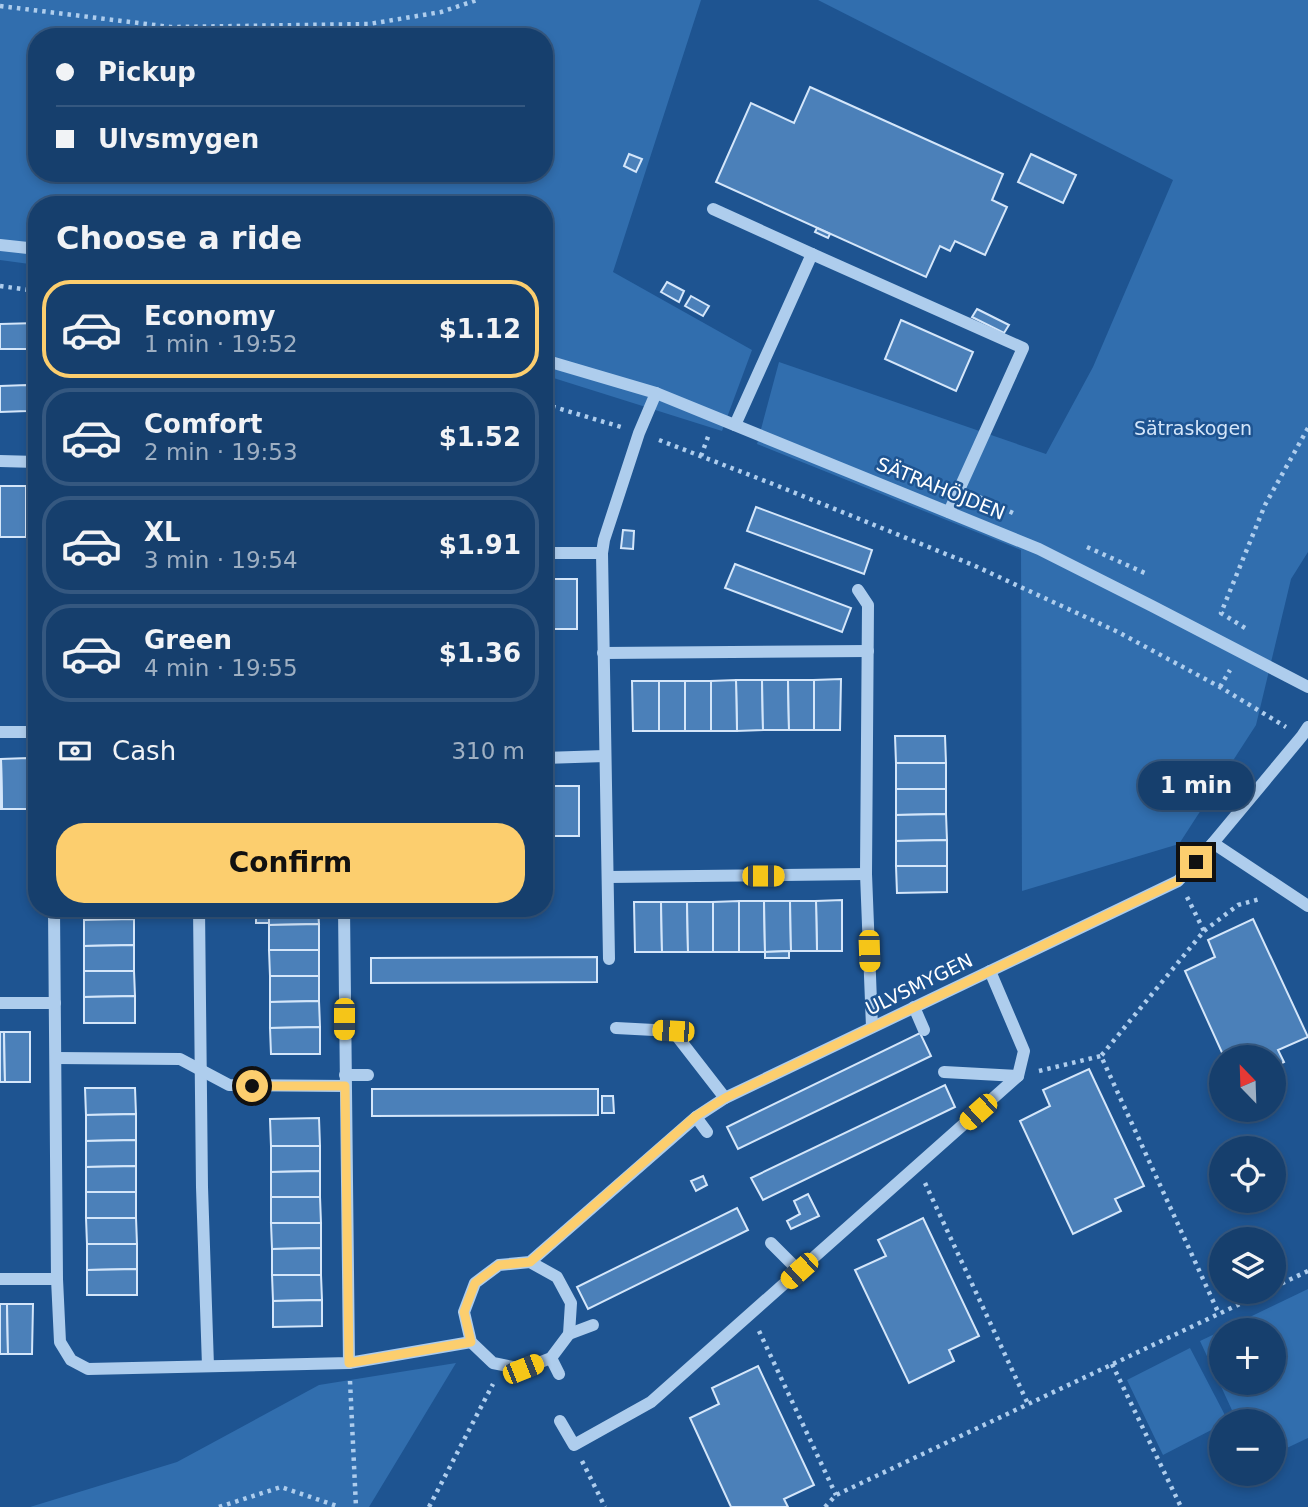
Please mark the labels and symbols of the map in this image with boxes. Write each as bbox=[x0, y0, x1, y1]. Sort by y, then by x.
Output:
park label: Sätraskogen bbox=[1134, 417, 1252, 439]
street label: SÄTRAHÖJDEN bbox=[874, 452, 1008, 524]
callout: 1 min bbox=[1138, 760, 1254, 810]
route end bbox=[1180, 846, 1212, 878]
car bbox=[743, 866, 785, 887]
car bbox=[858, 930, 881, 972]
street label: ULVSMYGEN bbox=[862, 949, 976, 1019]
car bbox=[334, 998, 355, 1040]
car bbox=[652, 1019, 695, 1043]
north arrow bbox=[1209, 1045, 1286, 1122]
route start bbox=[236, 1070, 268, 1102]
car bbox=[956, 1090, 1001, 1134]
car bbox=[777, 1249, 822, 1293]
car bbox=[500, 1351, 547, 1387]

